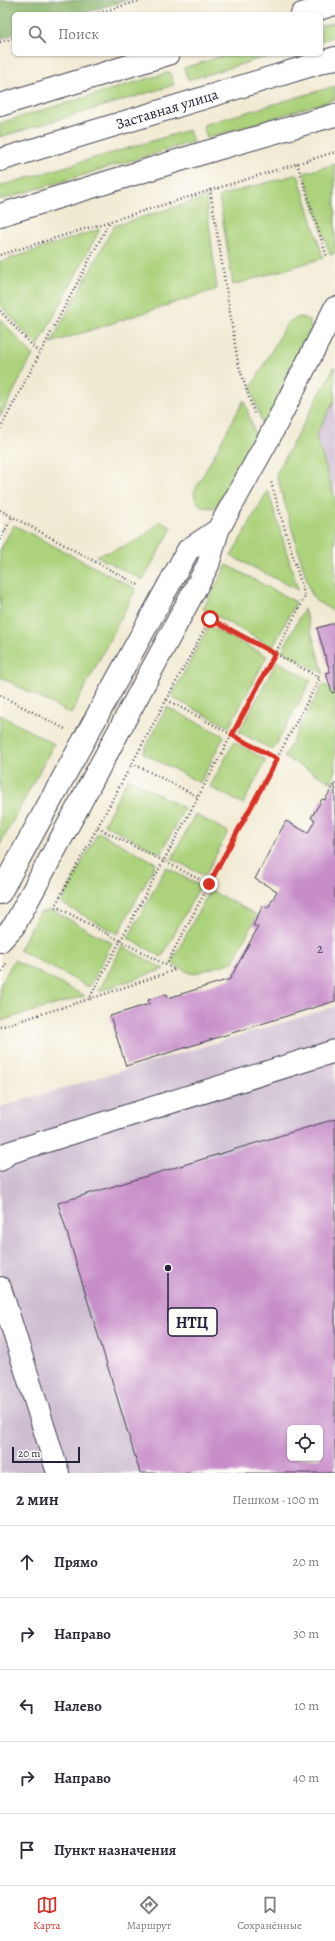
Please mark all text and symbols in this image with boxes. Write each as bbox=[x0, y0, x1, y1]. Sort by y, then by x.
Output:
search box bbox=[12, 12, 323, 56]
icon: search bbox=[26, 23, 48, 45]
text: Поиск bbox=[58, 24, 99, 44]
street label: Заставная улица bbox=[113, 84, 221, 134]
route start bbox=[201, 610, 219, 628]
route end bbox=[200, 875, 218, 893]
house number: 2 bbox=[317, 940, 323, 957]
callout: НТЦ bbox=[168, 1308, 217, 1336]
text: НТЦ bbox=[176, 1312, 209, 1334]
map controls bbox=[287, 1425, 323, 1461]
button: locate bbox=[287, 1425, 323, 1461]
scale bar bbox=[12, 1445, 80, 1464]
text: 20 m bbox=[18, 1446, 40, 1461]
text: 2 мин bbox=[16, 1488, 59, 1511]
text: Пешком · 100 m bbox=[232, 1491, 319, 1508]
icon: ahead bbox=[16, 1551, 38, 1573]
text: Прямо bbox=[54, 1552, 98, 1572]
text: 20 m bbox=[293, 1553, 319, 1570]
icon: right bbox=[16, 1623, 38, 1645]
text: Направо bbox=[54, 1624, 111, 1644]
text: 30 m bbox=[293, 1625, 319, 1642]
icon: left bbox=[16, 1695, 38, 1717]
text: Налево bbox=[54, 1696, 102, 1716]
text: 10 m bbox=[294, 1697, 319, 1714]
icon: right bbox=[16, 1767, 38, 1789]
text: Направо bbox=[54, 1768, 111, 1788]
text: 40 m bbox=[293, 1769, 319, 1786]
icon: arrive bbox=[16, 1839, 38, 1861]
text: Пункт назначения bbox=[54, 1840, 176, 1860]
tab: Карта bbox=[33, 1894, 61, 1933]
tab: Маршрут bbox=[127, 1894, 171, 1933]
tab: Сохранённые bbox=[237, 1894, 302, 1933]

